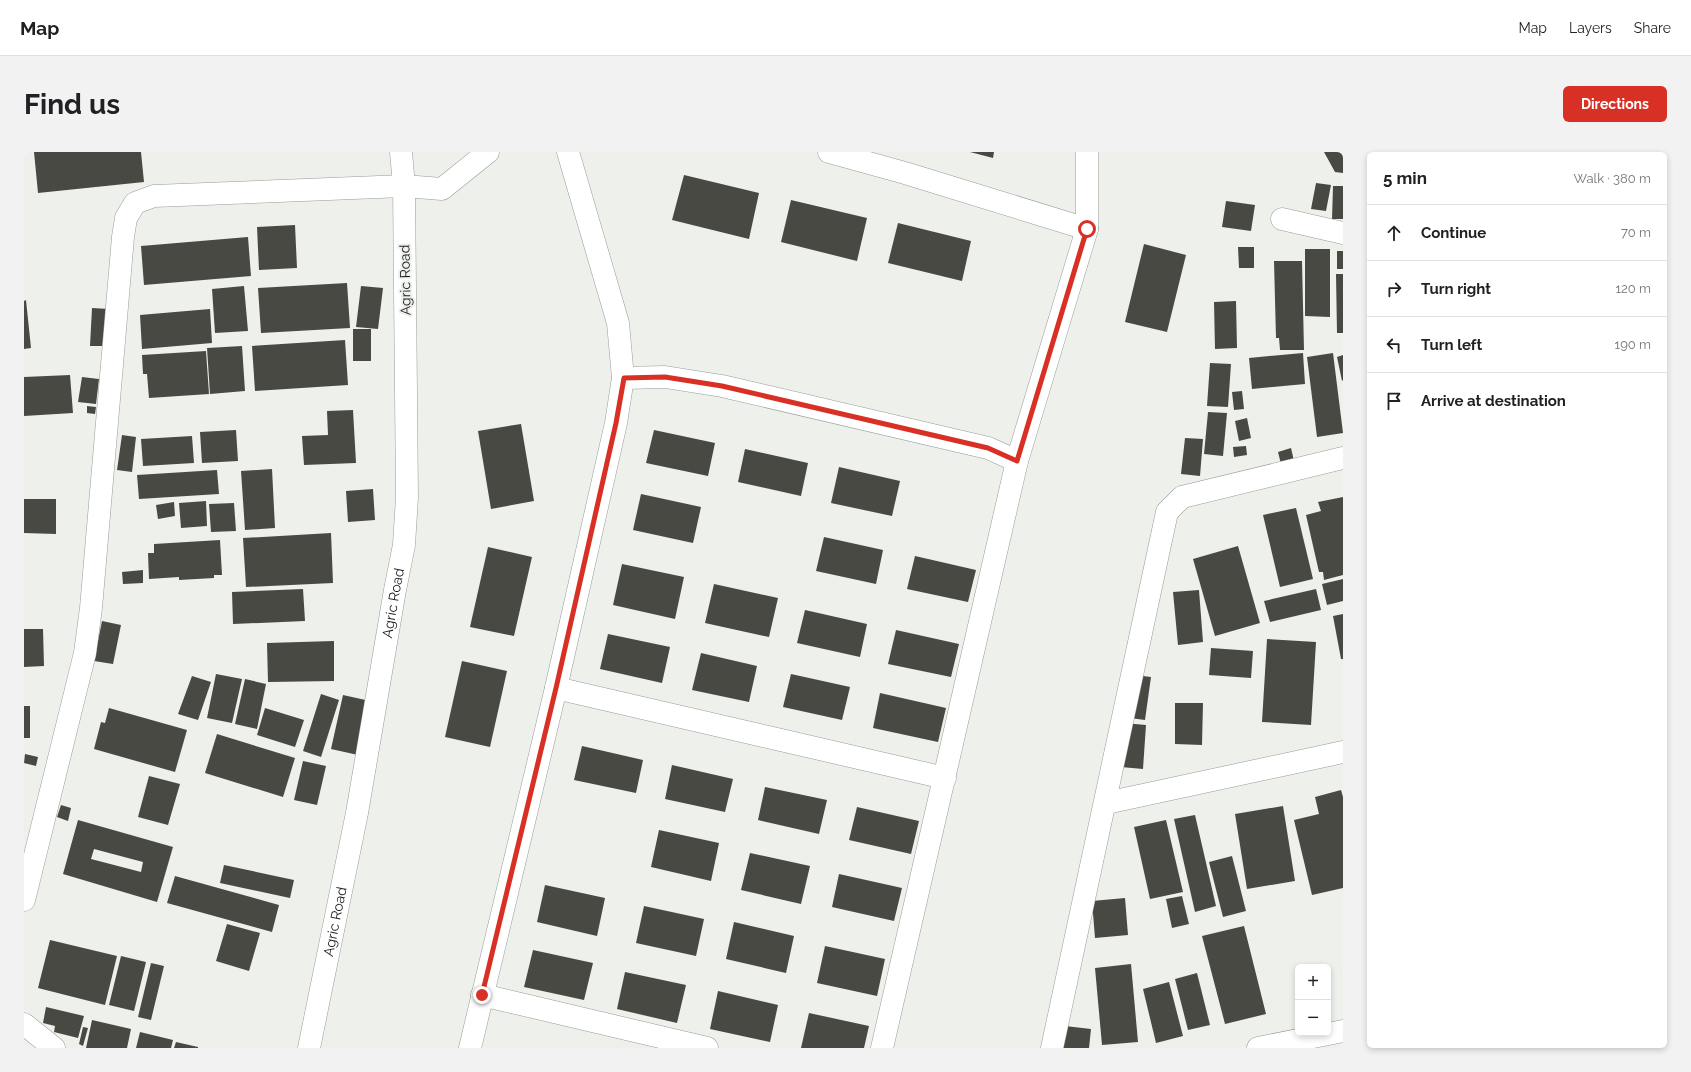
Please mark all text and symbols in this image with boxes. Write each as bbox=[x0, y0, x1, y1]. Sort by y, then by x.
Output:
text: Map bbox=[20, 17, 59, 39]
text: Map bbox=[1519, 20, 1547, 36]
text: Layers bbox=[1569, 20, 1612, 36]
text: Share bbox=[1634, 20, 1671, 36]
button: Directions bbox=[1563, 86, 1667, 122]
text: Find us bbox=[24, 88, 120, 121]
text: 5 min bbox=[1383, 168, 1427, 188]
text: Walk · 380 m bbox=[1574, 171, 1651, 186]
route start bbox=[1078, 220, 1096, 238]
icon: ahead bbox=[1383, 222, 1405, 244]
text: Continue bbox=[1421, 224, 1486, 242]
text: 70 m bbox=[1621, 225, 1651, 240]
street label: Agric Road bbox=[396, 245, 414, 315]
icon: right bbox=[1383, 278, 1405, 300]
text: Turn right bbox=[1421, 280, 1491, 298]
text: 120 m bbox=[1615, 281, 1651, 296]
icon: left bbox=[1383, 334, 1405, 356]
text: Turn left bbox=[1421, 336, 1482, 354]
text: 190 m bbox=[1615, 337, 1651, 352]
icon: arrive bbox=[1383, 390, 1405, 412]
text: Arrive at destination bbox=[1421, 392, 1566, 410]
street label: Agric Road bbox=[379, 567, 407, 639]
street label: Agric Road bbox=[320, 885, 350, 958]
map controls bbox=[1295, 964, 1331, 1036]
button: + bbox=[1295, 964, 1331, 1000]
route end bbox=[473, 986, 491, 1004]
button: − bbox=[1295, 1000, 1331, 1036]

